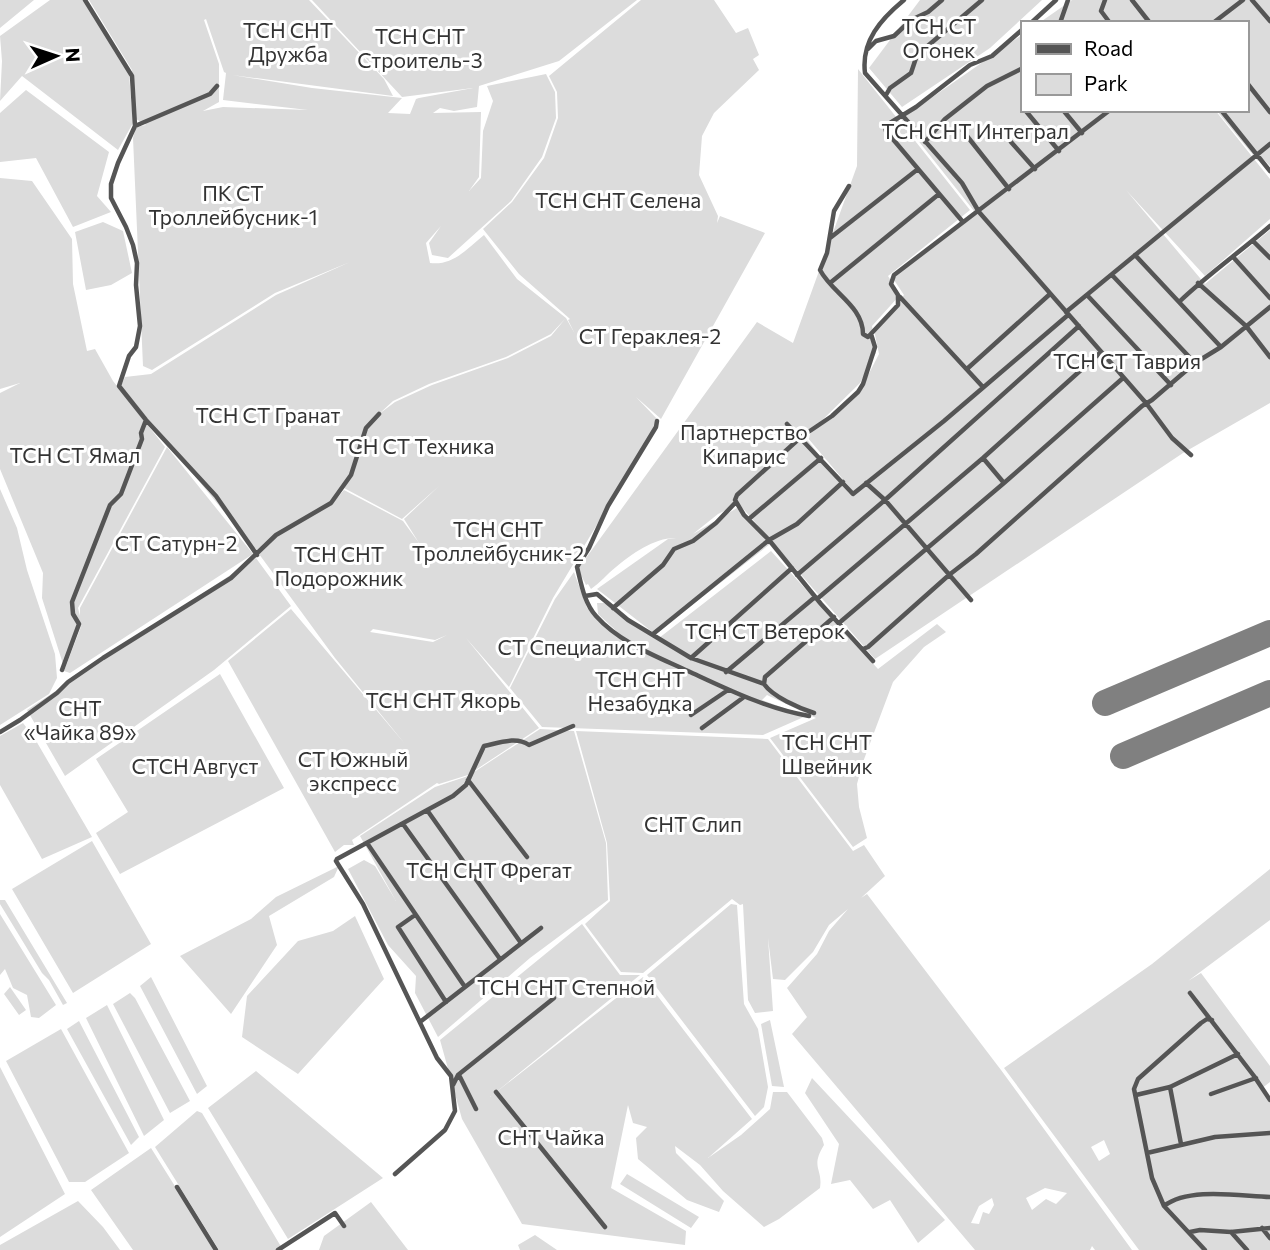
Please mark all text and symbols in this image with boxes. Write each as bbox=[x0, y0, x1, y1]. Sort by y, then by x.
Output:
park label: ТСН СТ Огонек bbox=[902, 13, 976, 62]
park label: ТСН СНТ Дружба bbox=[243, 17, 333, 66]
north arrow bbox=[21, 21, 91, 91]
legend bbox=[1021, 21, 1249, 112]
park label: ТСН СНТ Строитель-3 bbox=[357, 23, 483, 72]
text: Road bbox=[1084, 35, 1133, 60]
text: N bbox=[62, 47, 85, 63]
text: Park bbox=[1084, 70, 1128, 95]
park label: ТСН СНТ Интеграл bbox=[881, 118, 1069, 143]
park label: ПК СТ Троллейбусник-1 bbox=[148, 180, 318, 229]
park label: ТСН СНТ Селена bbox=[535, 187, 701, 212]
park label: СТ Гераклея-2 bbox=[579, 323, 721, 348]
park label: ТСН СТ Таврия bbox=[1053, 348, 1201, 373]
park label: ТСН СТ Гранат bbox=[196, 402, 341, 427]
park label: Партнерство Кипарис bbox=[680, 419, 808, 468]
park label: ТСН СТ Техника bbox=[335, 433, 495, 458]
park label: ТСН СТ Ямал bbox=[10, 442, 140, 467]
park label: ТСН СНТ Троллейбусник-2 bbox=[412, 516, 584, 565]
park label: СТ Сатурн-2 bbox=[115, 530, 237, 555]
park label: ТСН СНТ Подорожник bbox=[274, 541, 404, 590]
park label: ТСН СТ Ветерок bbox=[685, 618, 845, 643]
park label: СТ Специалист bbox=[498, 634, 647, 659]
park label: ТСН СНТ Незабудка bbox=[588, 666, 692, 715]
park label: ТСН СНТ Якорь bbox=[366, 687, 521, 712]
park label: СНТ «Чайка 89» bbox=[24, 695, 136, 744]
park label: ТСН СНТ Швейник bbox=[781, 729, 873, 778]
park label: СТ Южный экспресс bbox=[298, 746, 408, 795]
park label: СТСН Август bbox=[132, 753, 259, 778]
park label: СНТ Слип bbox=[644, 811, 742, 836]
park label: ТСН СНТ Фрегат bbox=[406, 857, 572, 882]
park label: ТСН СНТ Степной bbox=[477, 974, 655, 999]
park label: СНТ Чайка bbox=[498, 1124, 604, 1149]

